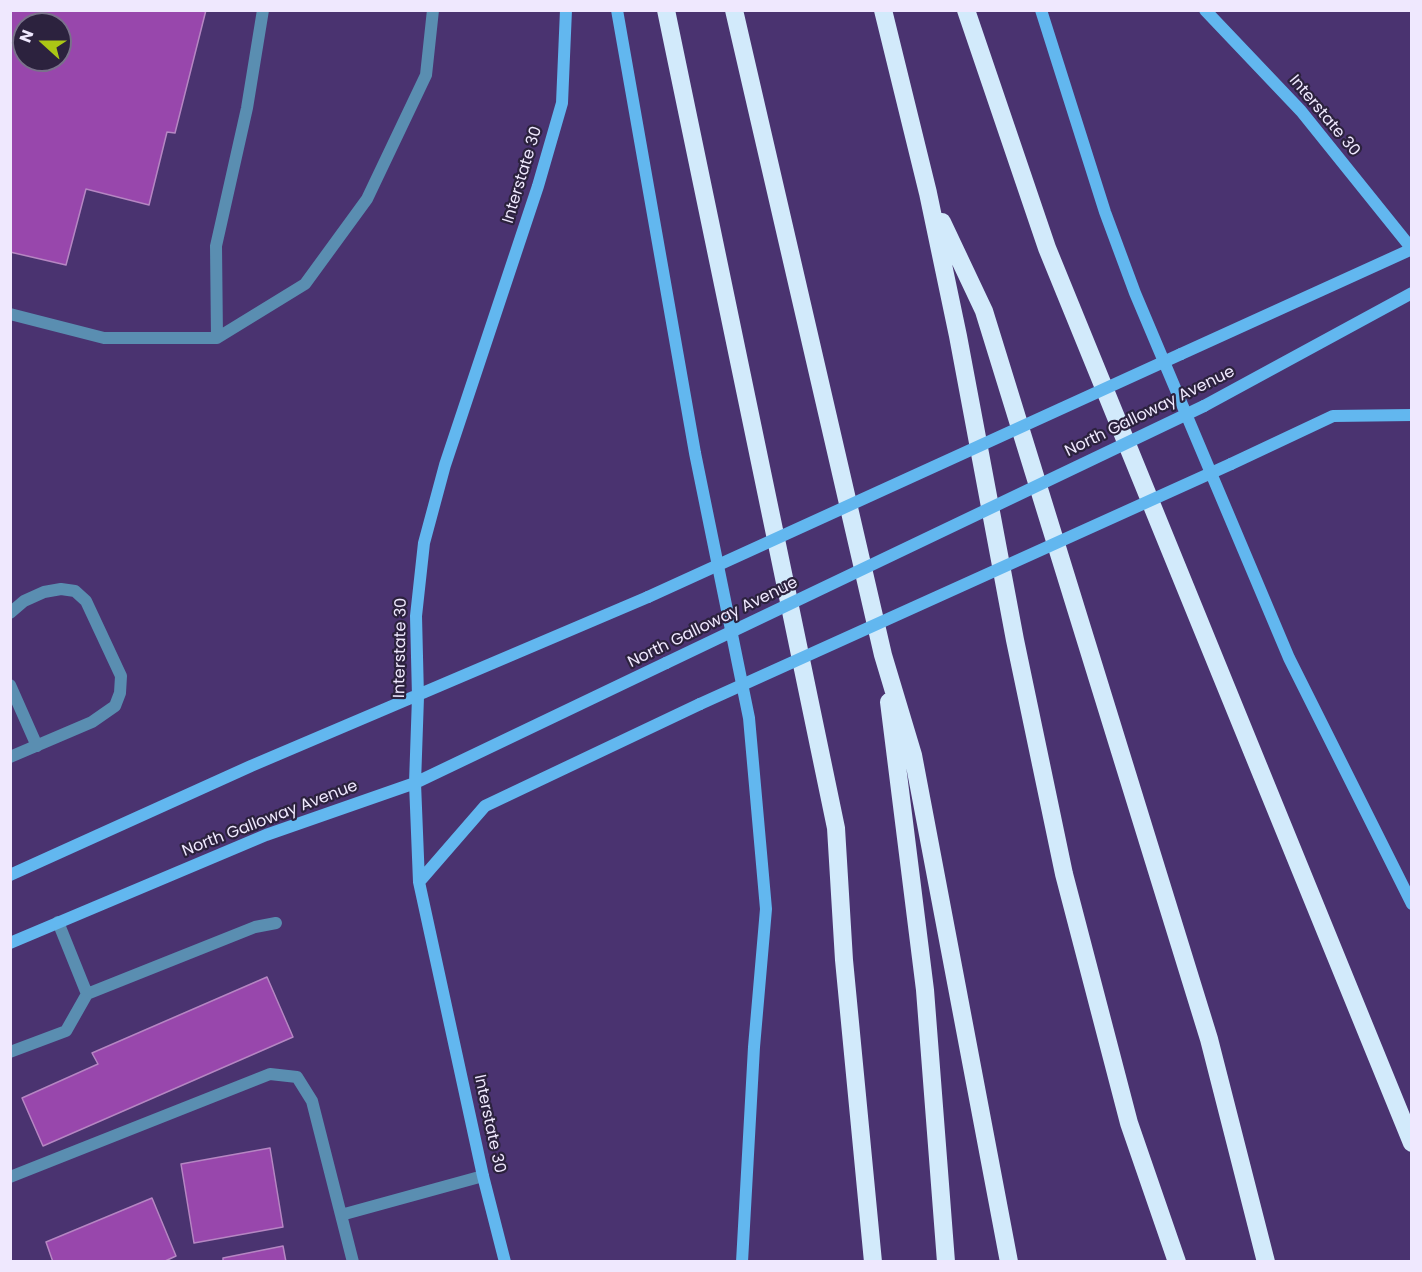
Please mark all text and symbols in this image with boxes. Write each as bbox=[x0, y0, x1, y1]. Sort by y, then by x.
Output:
north arrow bbox=[12, 12, 72, 72]
text: N bbox=[14, 26, 39, 46]
street label: Interstate 30 bbox=[1284, 71, 1364, 161]
street label: Interstate 30 bbox=[499, 124, 547, 226]
street label: North Galloway Avenue bbox=[1062, 363, 1238, 461]
street label: North Galloway Avenue bbox=[625, 574, 801, 672]
street label: Interstate 30 bbox=[391, 598, 411, 698]
street label: North Galloway Avenue bbox=[180, 777, 360, 861]
street label: Interstate 30 bbox=[469, 1073, 509, 1175]

